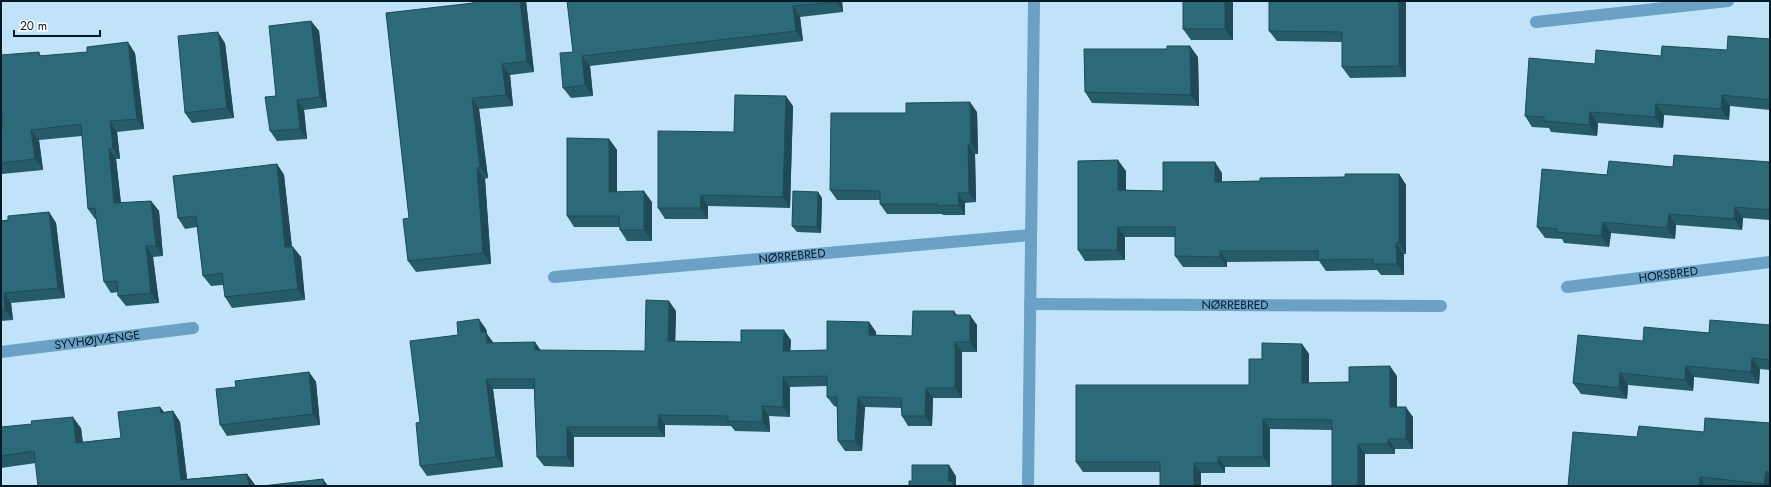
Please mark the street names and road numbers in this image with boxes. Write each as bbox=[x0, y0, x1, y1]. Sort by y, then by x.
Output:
street label: NØRREBRED bbox=[758, 244, 826, 268]
street label: HORSBRED bbox=[1638, 262, 1699, 287]
street label: NØRREBRED bbox=[1201, 296, 1269, 314]
street label: SYVHØJVÆNGE bbox=[53, 326, 141, 354]

